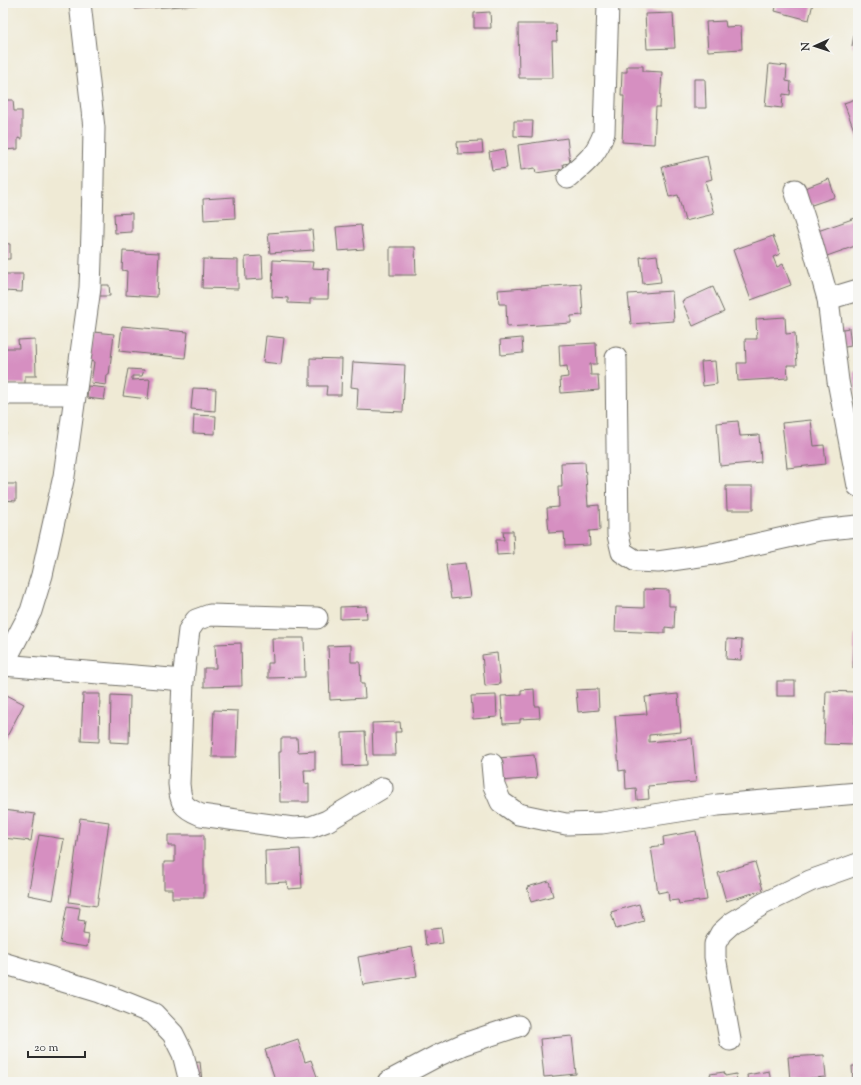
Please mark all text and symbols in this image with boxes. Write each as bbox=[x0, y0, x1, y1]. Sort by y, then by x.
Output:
north arrow bbox=[795, 26, 835, 66]
text: N bbox=[798, 41, 814, 52]
scale bar bbox=[28, 1033, 85, 1059]
text: 20 m bbox=[34, 1039, 59, 1057]

